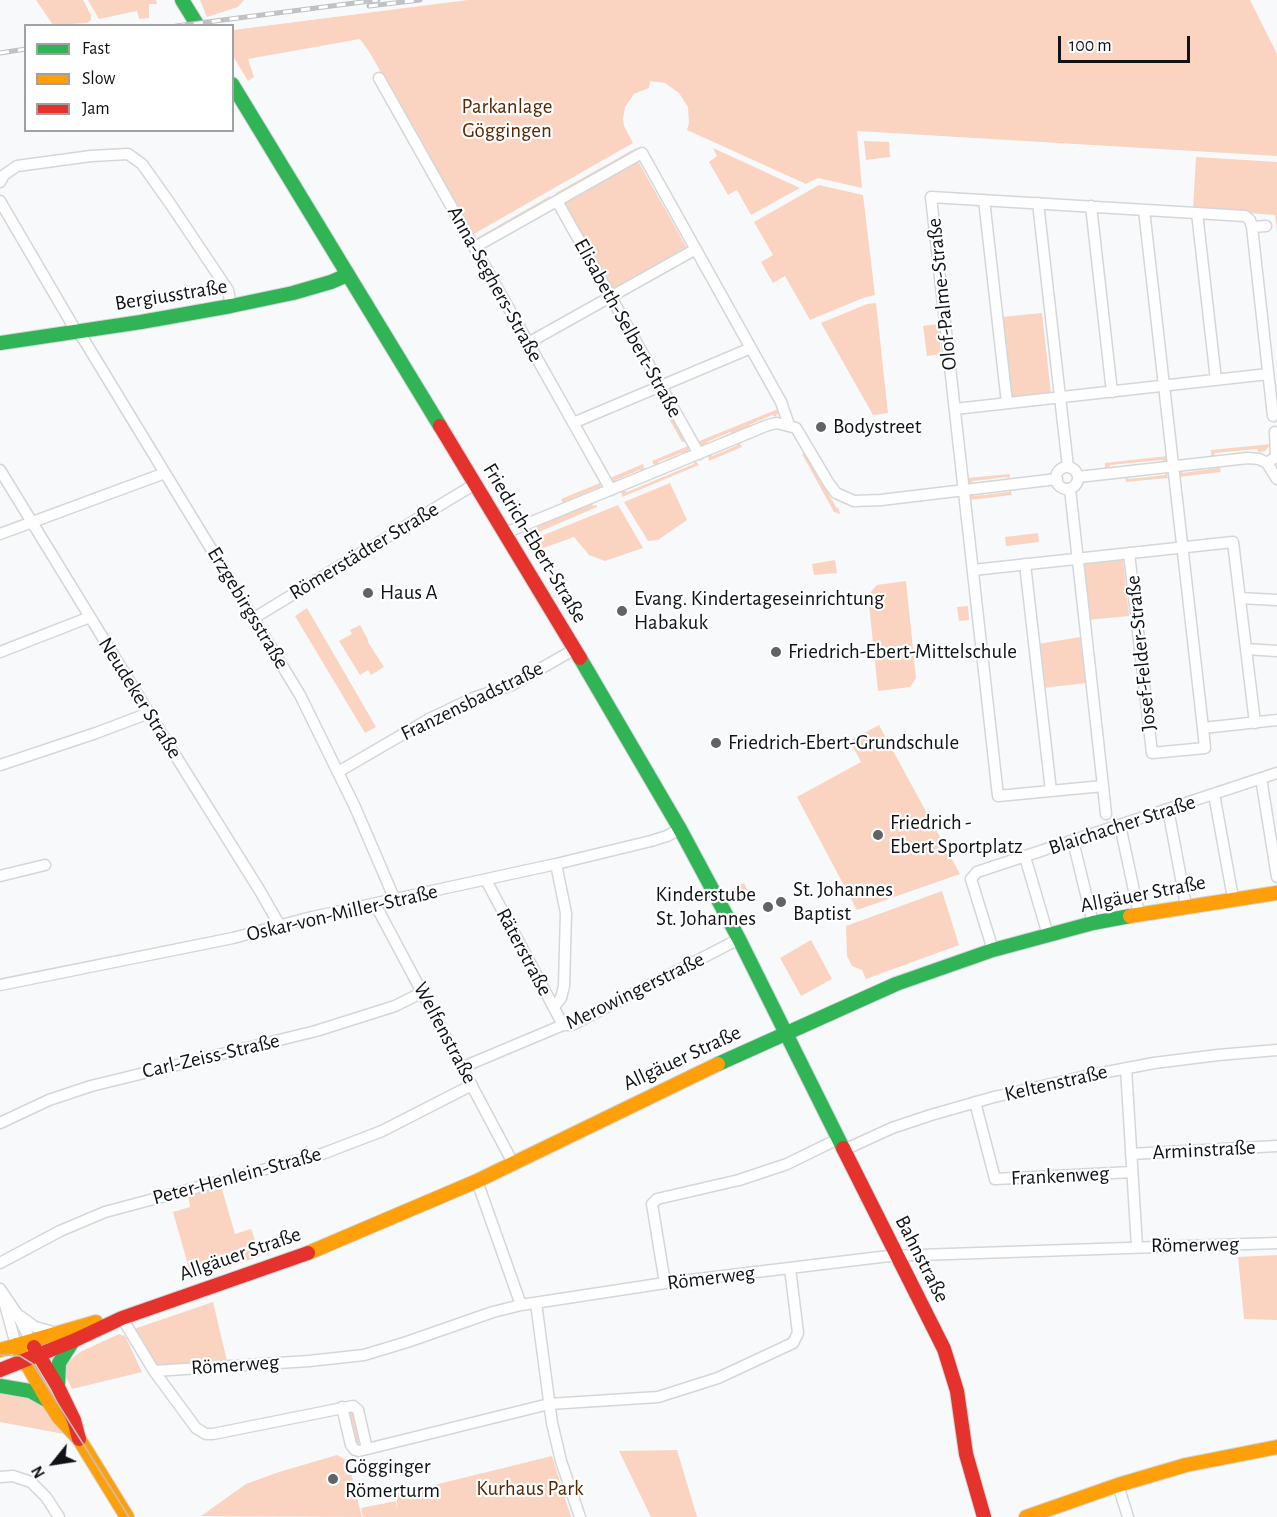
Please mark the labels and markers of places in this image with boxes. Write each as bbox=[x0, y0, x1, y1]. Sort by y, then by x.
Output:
place label: Bodystreet bbox=[833, 414, 921, 440]
marker: Bodystreet bbox=[814, 420, 828, 434]
place label: Haus A bbox=[380, 580, 438, 606]
marker: Haus A bbox=[361, 586, 375, 600]
place label: Evang. Kindertageseinrichtung Habakuk bbox=[634, 586, 884, 636]
marker: Evang. Kindertageseinrichtung Habakuk bbox=[615, 604, 629, 618]
place label: Friedrich-Ebert-Mittelschule bbox=[788, 639, 1017, 665]
marker: Friedrich-Ebert-Mittelschule bbox=[769, 645, 783, 659]
place label: Friedrich-Ebert-Grundschule bbox=[728, 730, 959, 756]
marker: Friedrich-Ebert-Grundschule bbox=[709, 736, 723, 750]
place label: Friedrich - Ebert Sportplatz bbox=[890, 810, 1023, 860]
marker: Friedrich - Ebert Sportplatz bbox=[871, 828, 885, 842]
place label: St. Johannes Baptist bbox=[793, 877, 893, 927]
place label: Kinderstube St. Johannes bbox=[656, 882, 756, 932]
marker: St. Johannes Baptist bbox=[774, 895, 788, 909]
marker: Kinderstube St. Johannes bbox=[761, 900, 775, 914]
place label: Gögginger Römerturm bbox=[345, 1454, 440, 1504]
marker: Gögginger Römerturm bbox=[326, 1472, 340, 1486]

